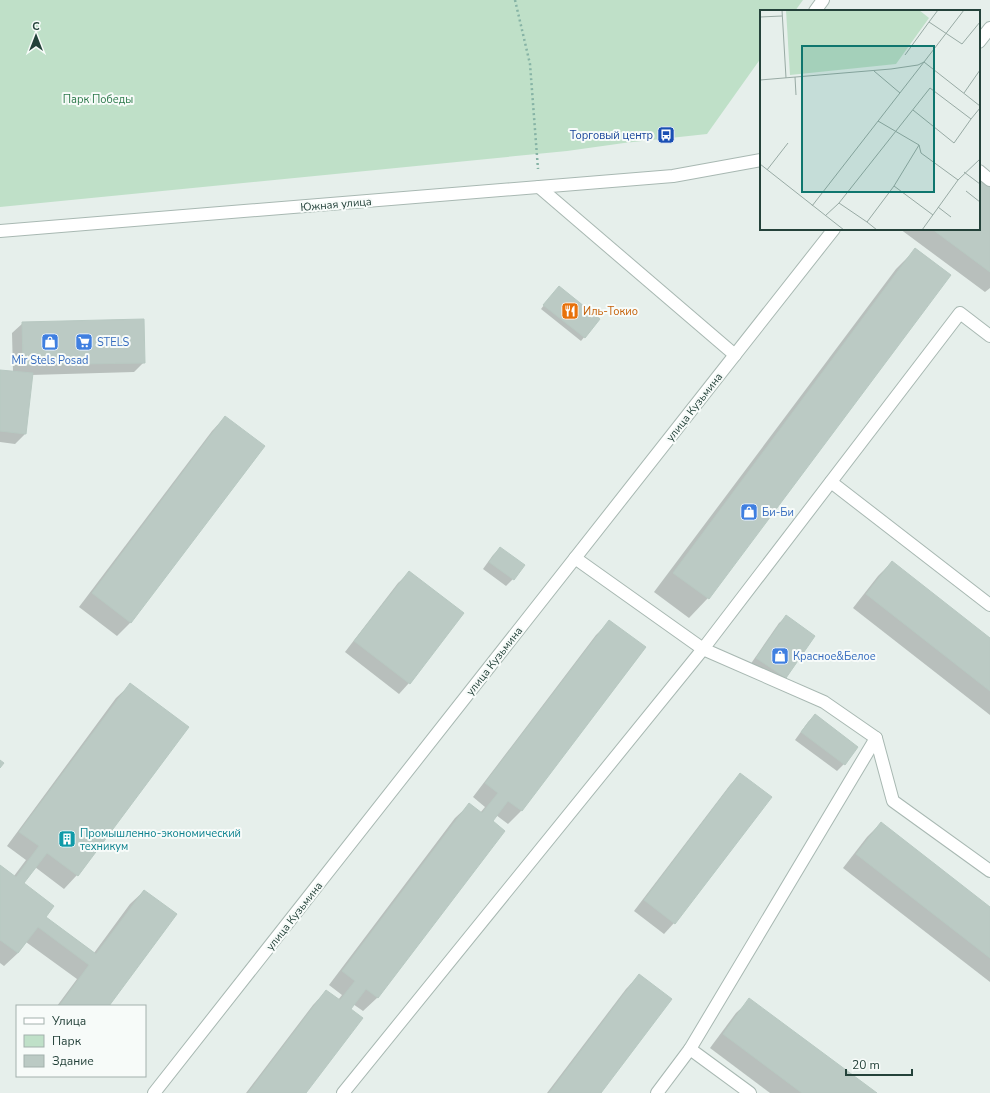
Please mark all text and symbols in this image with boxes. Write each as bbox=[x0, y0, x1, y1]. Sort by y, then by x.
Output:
inset map bbox=[760, 10, 980, 230]
north arrow bbox=[16, 16, 56, 56]
text: С bbox=[32, 19, 40, 34]
park label: Парк Победы bbox=[63, 92, 133, 107]
bus stop icon: Торговый центр bbox=[656, 125, 676, 145]
place label: Торговый центр bbox=[570, 128, 653, 143]
street label: Южная улица bbox=[300, 194, 372, 215]
restaurant icon: Иль-Токио bbox=[560, 301, 580, 321]
place label: Иль-Токио bbox=[583, 304, 638, 319]
shop icon: Mir Stels Posad bbox=[40, 332, 60, 352]
supermarket icon: STELS bbox=[74, 332, 94, 352]
place label: STELS bbox=[97, 335, 129, 350]
place label: Mir Stels Posad bbox=[12, 353, 88, 368]
street label: улица Кузьмина bbox=[663, 370, 726, 445]
shop icon: Би-Би bbox=[739, 502, 759, 522]
place label: Би-Би bbox=[762, 505, 794, 520]
street label: улица Кузьмина bbox=[463, 624, 526, 699]
shop icon: Красное&Белое bbox=[770, 646, 790, 666]
place label: Красное&Белое bbox=[793, 649, 876, 664]
place label: Промышленно-экономический техникум bbox=[80, 826, 241, 854]
building icon: Промышленно-экономический техникум bbox=[57, 829, 77, 849]
street label: улица Кузьмина bbox=[263, 879, 326, 954]
legend bbox=[16, 1005, 146, 1077]
text: Улица bbox=[51, 1013, 86, 1029]
text: Парк bbox=[52, 1033, 82, 1049]
scale bar bbox=[846, 1051, 912, 1077]
text: Здание bbox=[52, 1053, 94, 1069]
text: 20 m bbox=[852, 1057, 880, 1073]

